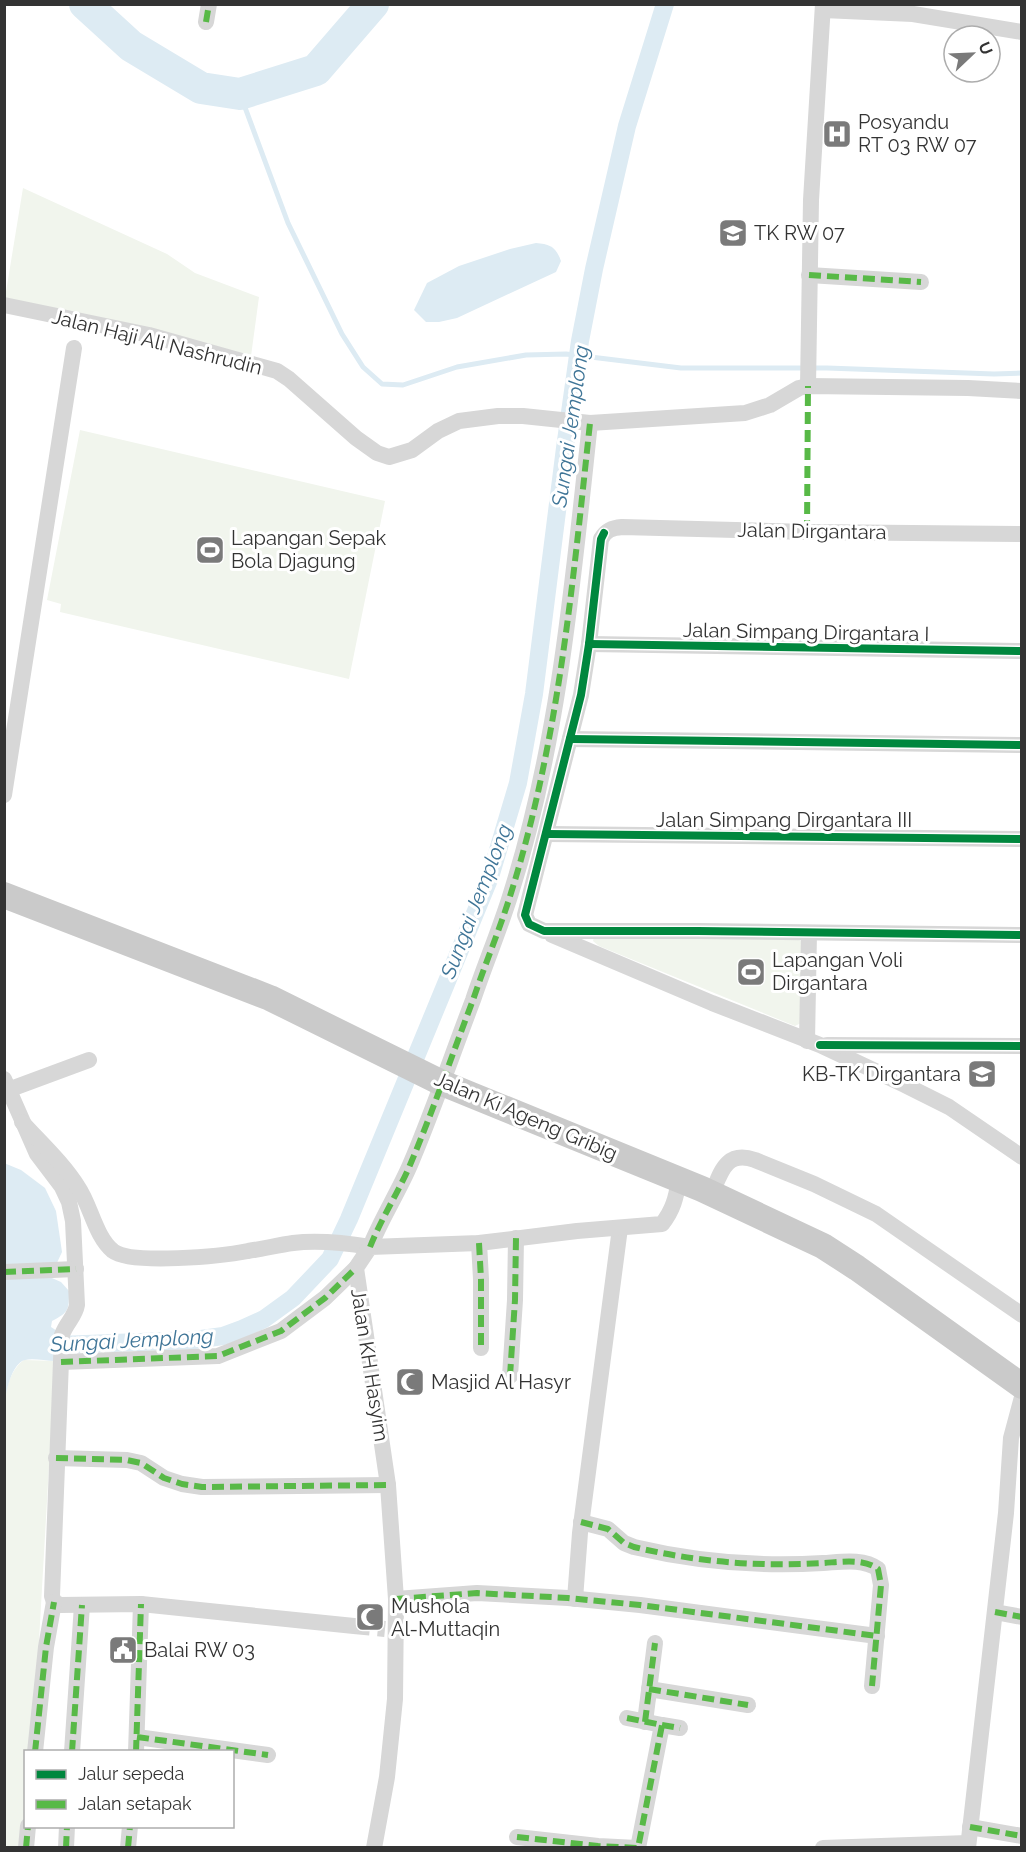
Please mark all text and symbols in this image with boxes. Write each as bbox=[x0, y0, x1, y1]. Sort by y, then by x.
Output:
north arrow bbox=[942, 24, 1002, 84]
text: U bbox=[974, 39, 996, 58]
place label: Posyandu RT 03 RW 07 bbox=[858, 110, 977, 157]
hospital icon: Posyandu RT 03 RW 07 bbox=[821, 118, 853, 150]
school or university icon: TK RW 07 bbox=[717, 217, 749, 249]
place label: TK RW 07 bbox=[754, 221, 845, 245]
street label: Jalan Haji Ali Nashrudin bbox=[49, 304, 265, 380]
water label: Sungai Jemplong bbox=[546, 343, 594, 510]
street label: Jalan Dirgantara bbox=[737, 518, 887, 544]
place label: Lapangan Sepak Bola Djagung bbox=[231, 526, 387, 573]
sports icon: Lapangan Sepak Bola Djagung bbox=[194, 534, 226, 566]
street label: Jalan Simpang Dirgantara I bbox=[683, 618, 929, 646]
street label: Jalan Simpang Dirgantara III bbox=[656, 808, 912, 832]
water label: Sungai Jemplong bbox=[435, 820, 517, 983]
place label: Lapangan Voli Dirgantara bbox=[772, 948, 903, 995]
sports icon: Lapangan Voli Dirgantara bbox=[735, 956, 767, 988]
school or university icon: KB-TK Dirgantara bbox=[966, 1058, 998, 1090]
place label: KB-TK Dirgantara bbox=[802, 1062, 961, 1086]
street label: Jalan Ki Ageng Gribig bbox=[431, 1067, 621, 1165]
street label: Jalan KH Hasyim bbox=[346, 1287, 394, 1443]
water label: Sungai Jemplong bbox=[49, 1323, 214, 1357]
mosque icon: Masjid Al Hasyr bbox=[394, 1366, 426, 1398]
place label: Masjid Al Hasyr bbox=[431, 1370, 571, 1394]
place label: Mushola Al-Muttaqin bbox=[391, 1594, 500, 1641]
mosque icon: Mushola Al-Muttaqin bbox=[354, 1601, 386, 1633]
public building icon: Balai RW 03 bbox=[107, 1634, 139, 1666]
place label: Balai RW 03 bbox=[144, 1638, 255, 1662]
legend bbox=[24, 1750, 234, 1828]
text: Jalur sepeda bbox=[78, 1763, 184, 1784]
text: Jalan setapak bbox=[78, 1793, 192, 1814]

